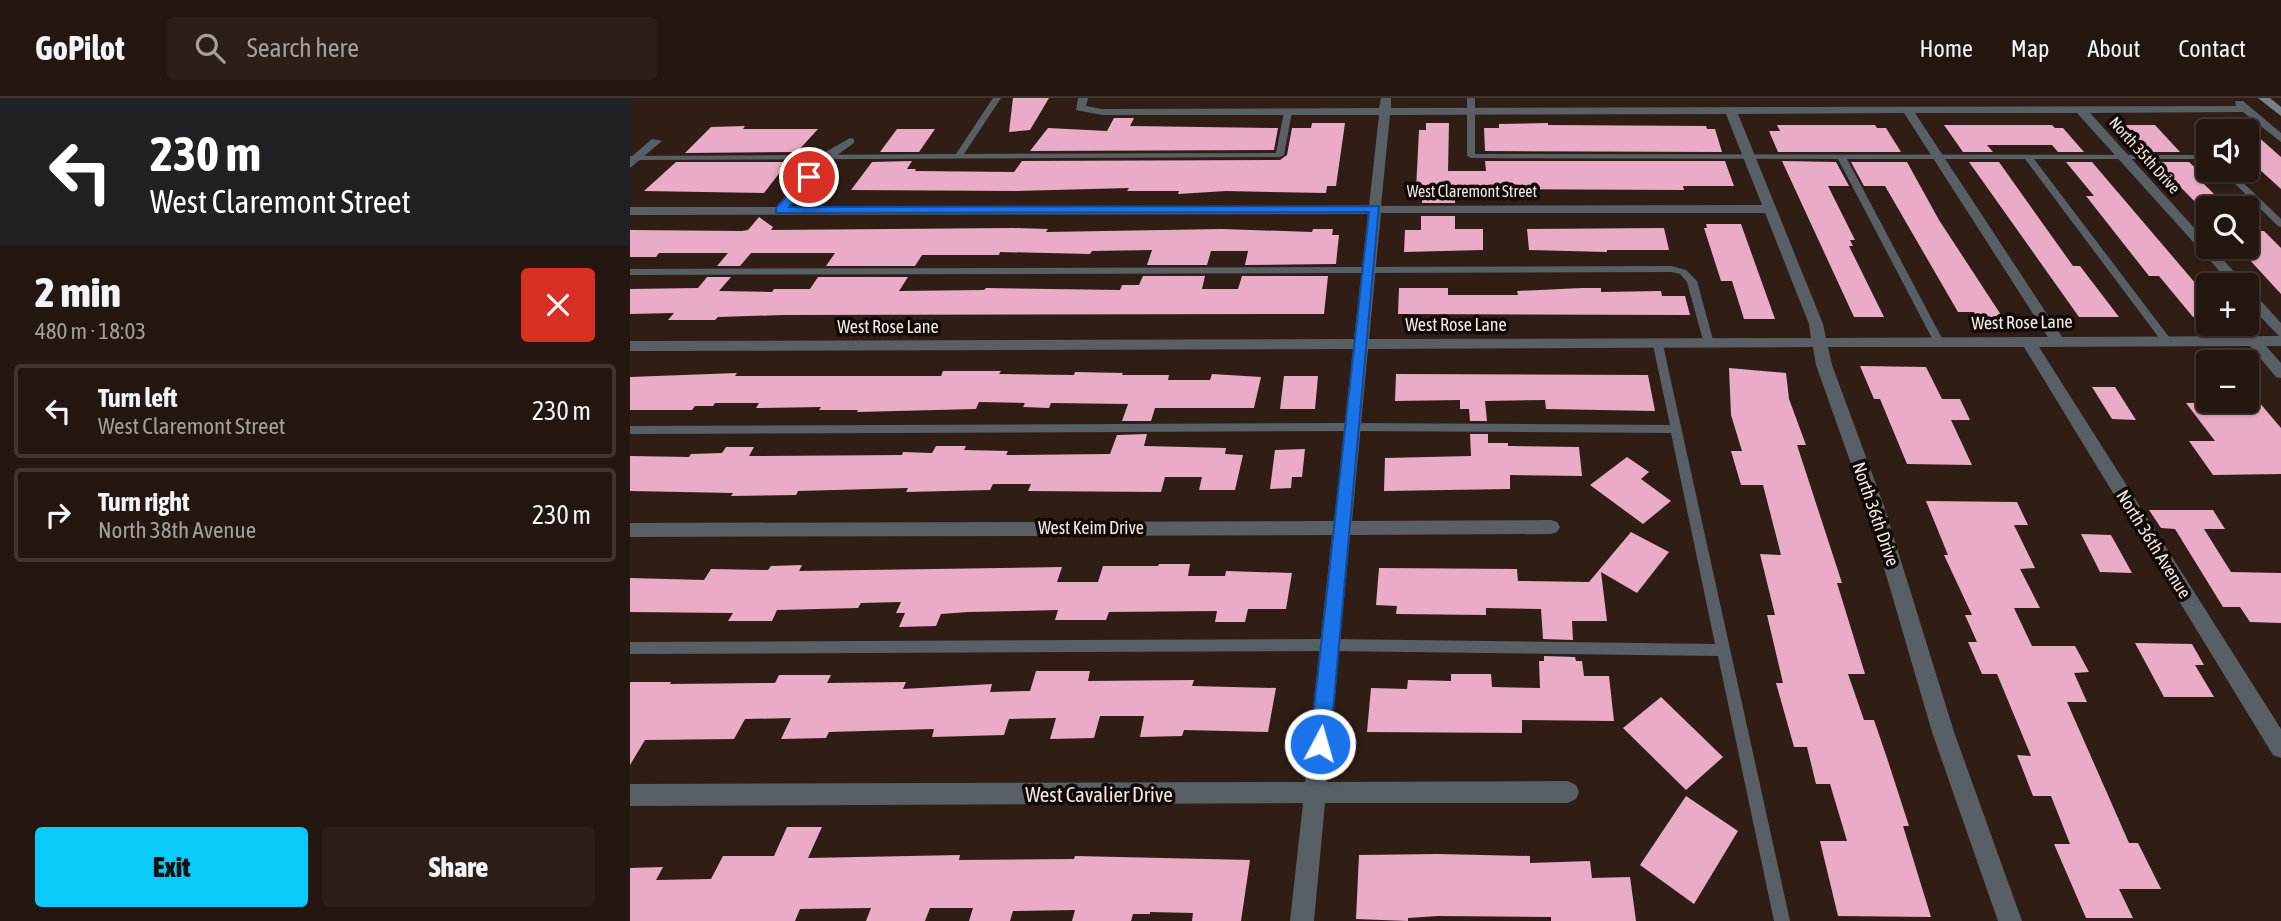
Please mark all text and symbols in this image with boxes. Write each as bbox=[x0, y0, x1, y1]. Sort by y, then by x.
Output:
search box bbox=[167, 17, 657, 80]
text: GoPilot bbox=[35, 29, 125, 67]
icon: search bbox=[191, 29, 229, 67]
text: Search here bbox=[247, 33, 359, 63]
text: Home bbox=[1919, 35, 1973, 62]
text: Map bbox=[2011, 35, 2049, 62]
text: About bbox=[2087, 35, 2140, 62]
text: Contact bbox=[2178, 35, 2246, 62]
street label: North 35th Drive bbox=[2106, 113, 2184, 197]
map controls bbox=[2196, 119, 2259, 413]
button: sound bbox=[2196, 119, 2259, 182]
text: 230 m bbox=[150, 125, 261, 181]
icon: left bbox=[35, 126, 126, 217]
pin bbox=[779, 147, 839, 207]
icon: arrive bbox=[790, 158, 828, 196]
street label: West Claremont Street bbox=[1407, 182, 1538, 200]
text: West Claremont Street bbox=[150, 183, 411, 220]
button: search bbox=[2196, 196, 2259, 259]
text: 2 min bbox=[35, 268, 121, 316]
button: close bbox=[521, 268, 595, 342]
button: + bbox=[2196, 273, 2259, 336]
street label: West Rose Lane bbox=[1971, 311, 2073, 333]
street label: West Rose Lane bbox=[1405, 314, 1507, 335]
street label: West Rose Lane bbox=[837, 316, 939, 337]
text: 480 m · 18:03 bbox=[35, 318, 146, 344]
button: − bbox=[2196, 350, 2259, 413]
text: Turn left bbox=[98, 383, 178, 413]
icon: left bbox=[39, 392, 77, 430]
text: 230 m bbox=[532, 396, 591, 426]
text: West Claremont Street bbox=[98, 413, 285, 439]
street label: North 36th Drive bbox=[1848, 459, 1904, 569]
street label: North 36th Avenue bbox=[2112, 486, 2196, 602]
text: Turn right bbox=[98, 487, 189, 517]
icon: right bbox=[39, 496, 77, 534]
text: 230 m bbox=[532, 500, 591, 530]
text: North 38th Avenue bbox=[98, 517, 256, 543]
street label: West Keim Drive bbox=[1038, 517, 1144, 538]
position arrow bbox=[1283, 707, 1357, 781]
street label: West Cavalier Drive bbox=[1025, 782, 1173, 806]
button: Exit bbox=[35, 827, 308, 907]
button: Share bbox=[322, 827, 595, 907]

